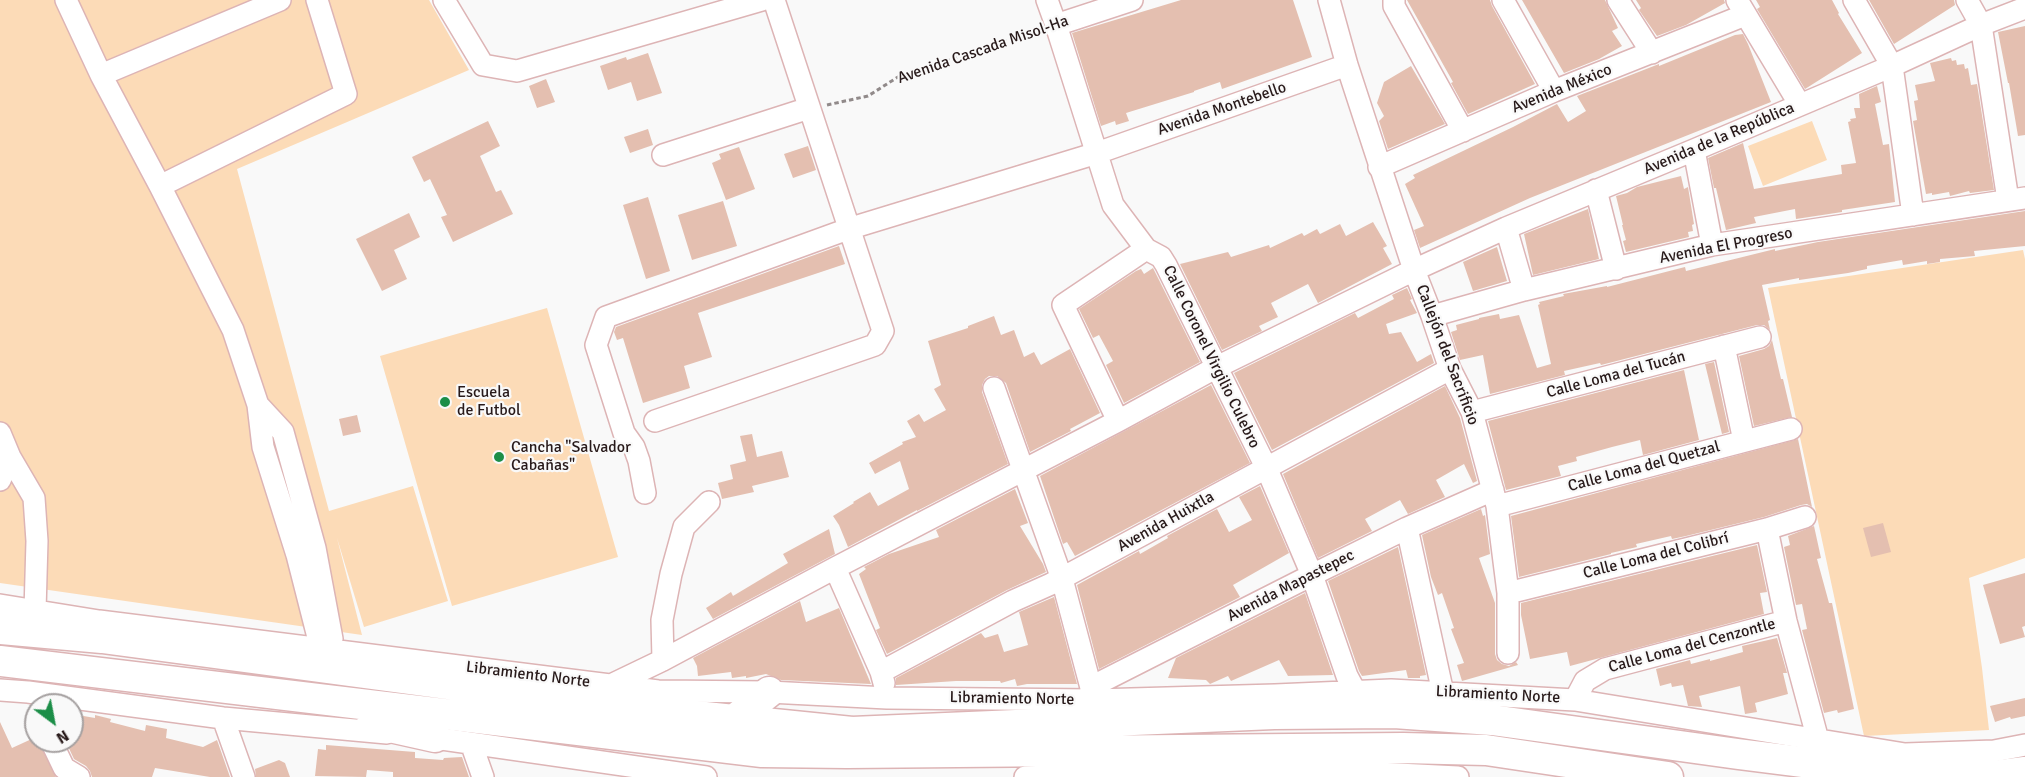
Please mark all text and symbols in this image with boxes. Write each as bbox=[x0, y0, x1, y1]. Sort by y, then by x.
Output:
street label: Avenida Cascada Misol-Ha bbox=[895, 12, 1071, 88]
street label: Avenida México bbox=[1509, 60, 1615, 118]
street label: Avenida Montebello bbox=[1155, 78, 1289, 140]
street label: Avenida de la República bbox=[1641, 99, 1797, 179]
street label: Avenida El Progreso bbox=[1658, 224, 1794, 268]
street label: Calle Coronel Virgilio Culebro bbox=[1158, 262, 1264, 452]
street label: Callejón del Sacrificio bbox=[1411, 282, 1483, 428]
street label: Calle Loma del Tucán bbox=[1544, 347, 1688, 403]
place label: Escuela de Futbol bbox=[457, 383, 521, 421]
marker: Escuela de Futbol bbox=[438, 395, 452, 409]
street label: Calle Loma del Quetzal bbox=[1566, 437, 1722, 497]
place label: Cancha "Salvador Cabañas" bbox=[511, 438, 631, 476]
marker: Cancha "Salvador Cabañas" bbox=[492, 450, 506, 464]
street label: Avenida Huixtla bbox=[1114, 488, 1218, 556]
street label: Calle Loma del Colibrí bbox=[1581, 529, 1731, 583]
street label: Avenida Mapastepec bbox=[1224, 546, 1358, 626]
street label: Calle Loma del Cenzontle bbox=[1606, 614, 1778, 678]
street label: Libramiento Norte bbox=[465, 658, 591, 692]
street label: Libramiento Norte bbox=[1435, 682, 1561, 708]
street label: Libramiento Norte bbox=[949, 688, 1075, 710]
north arrow bbox=[24, 693, 84, 753]
text: N bbox=[52, 725, 73, 748]

